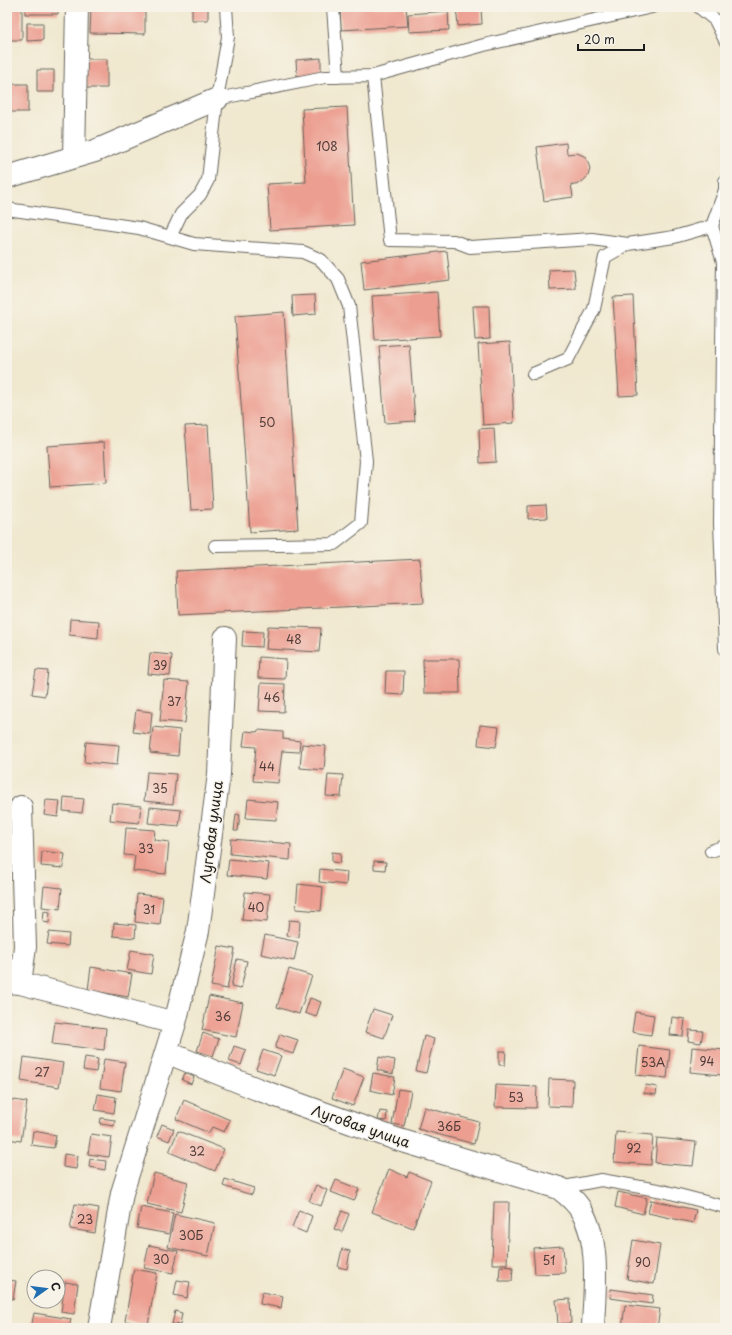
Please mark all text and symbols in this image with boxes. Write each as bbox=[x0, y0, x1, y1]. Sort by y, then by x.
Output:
scale bar bbox=[578, 26, 644, 52]
text: 20 m bbox=[584, 30, 615, 48]
house number: 108 bbox=[316, 137, 338, 155]
house number: 50 bbox=[259, 413, 275, 431]
house number: 48 bbox=[286, 630, 302, 648]
house number: 39 bbox=[153, 656, 167, 674]
house number: 46 bbox=[264, 688, 280, 706]
house number: 37 bbox=[167, 692, 182, 710]
house number: 44 bbox=[259, 757, 275, 775]
house number: 35 bbox=[152, 779, 168, 797]
street label: Луговая улица bbox=[194, 779, 228, 884]
house number: 33 bbox=[138, 839, 154, 857]
house number: 40 bbox=[248, 898, 265, 916]
house number: 31 bbox=[143, 900, 155, 918]
house number: 36 bbox=[215, 1007, 231, 1025]
house number: 94 bbox=[700, 1052, 715, 1070]
house number: 53А bbox=[641, 1053, 665, 1071]
house number: 27 bbox=[35, 1063, 50, 1081]
house number: 53 bbox=[508, 1088, 524, 1106]
street label: Луговая улица bbox=[309, 1099, 413, 1153]
house number: 36Б bbox=[437, 1117, 461, 1135]
house number: 92 bbox=[626, 1139, 642, 1157]
house number: 32 bbox=[189, 1142, 205, 1160]
house number: 23 bbox=[77, 1210, 93, 1228]
house number: 30Б bbox=[179, 1226, 203, 1244]
house number: 30 bbox=[153, 1250, 170, 1268]
house number: 51 bbox=[543, 1251, 555, 1269]
house number: 90 bbox=[635, 1253, 651, 1271]
north arrow bbox=[26, 1269, 66, 1309]
text: С bbox=[47, 1280, 65, 1293]

